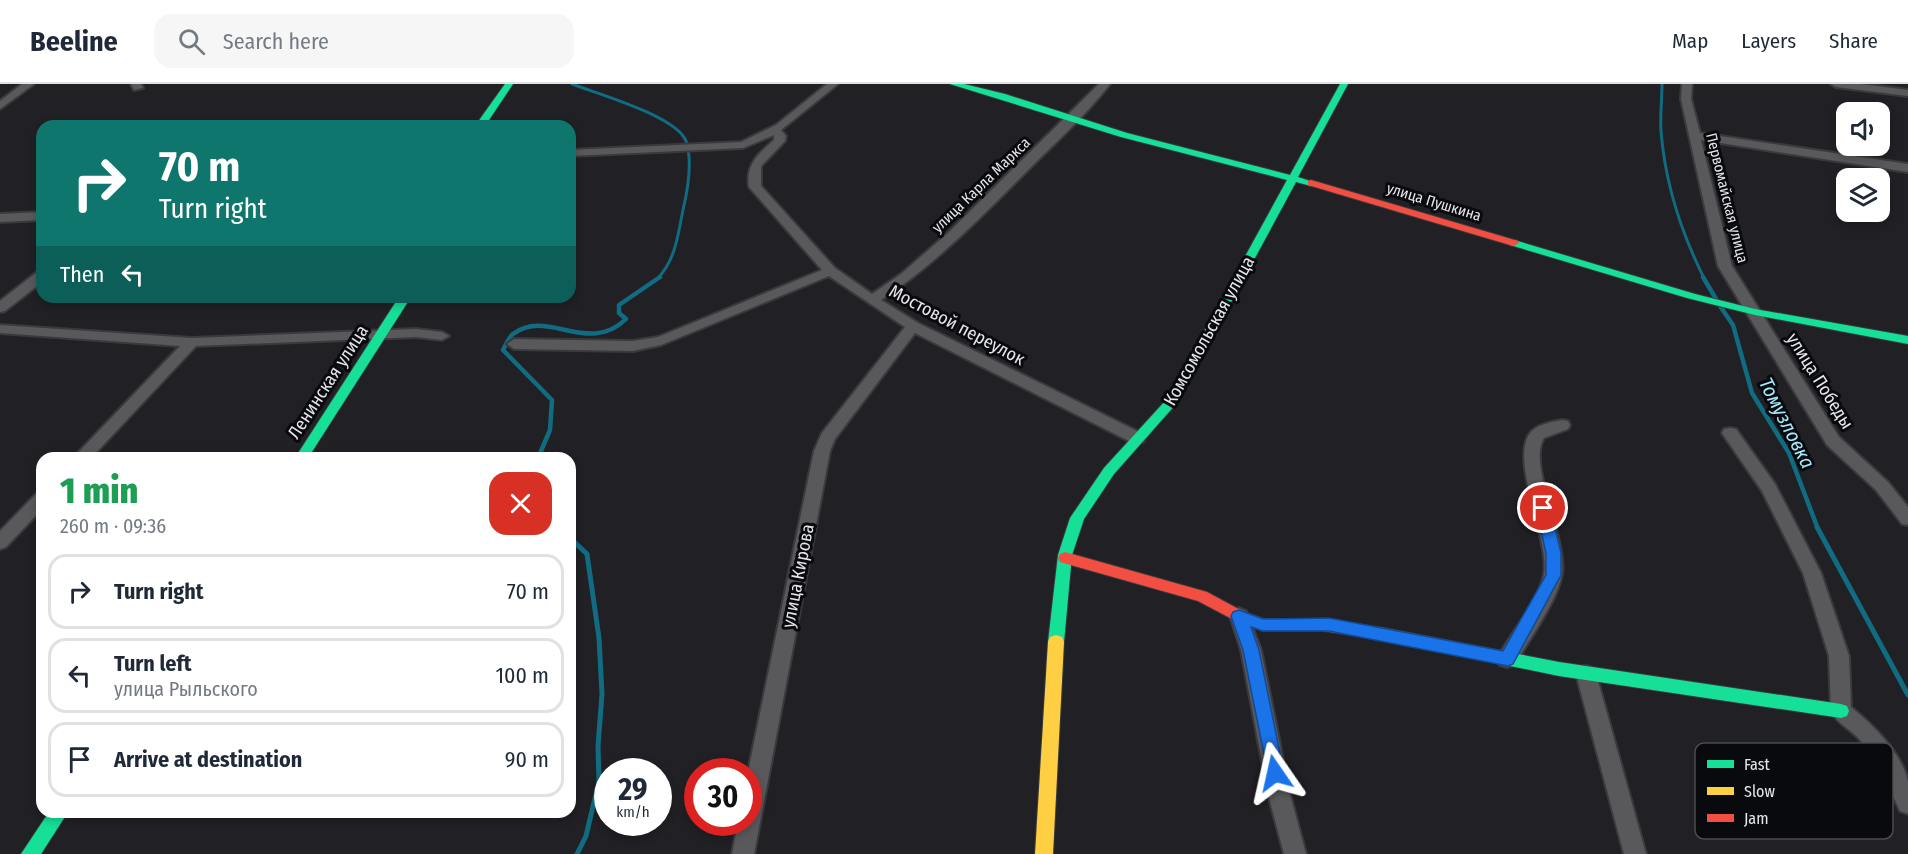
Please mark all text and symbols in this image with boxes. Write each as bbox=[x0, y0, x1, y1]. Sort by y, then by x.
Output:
search box bbox=[154, 14, 574, 68]
text: Beeline bbox=[30, 25, 118, 58]
icon: search bbox=[175, 25, 208, 58]
text: Search here bbox=[223, 28, 329, 55]
text: Map bbox=[1672, 28, 1708, 54]
text: Layers bbox=[1741, 28, 1796, 54]
text: Share bbox=[1829, 28, 1878, 54]
map controls bbox=[1836, 102, 1890, 222]
button: sound bbox=[1836, 102, 1890, 156]
street label: Первомайская улица bbox=[1702, 131, 1752, 265]
street label: улица Карла Маркса bbox=[928, 134, 1034, 236]
text: 70 m bbox=[159, 142, 240, 192]
icon: right bbox=[60, 144, 138, 222]
button: layers bbox=[1836, 168, 1890, 222]
street label: улица Пушкина bbox=[1385, 179, 1483, 225]
text: Turn right bbox=[159, 193, 267, 225]
street label: Комсомольская улица bbox=[1159, 252, 1259, 410]
icon: left bbox=[116, 258, 149, 291]
text: Then bbox=[60, 261, 104, 288]
street label: Мостовой переулок bbox=[885, 280, 1029, 370]
street label: Ленинская улица bbox=[283, 321, 373, 443]
street label: улица Победы bbox=[1782, 329, 1858, 433]
water label: Томузловка bbox=[1754, 374, 1820, 472]
text: 1 min bbox=[60, 469, 138, 513]
button: close bbox=[489, 472, 552, 535]
pin bbox=[1517, 482, 1568, 533]
icon: arrive bbox=[1526, 491, 1559, 524]
text: 260 m · 09:36 bbox=[60, 514, 166, 538]
street label: улица Кирова bbox=[777, 522, 819, 630]
icon: right bbox=[63, 575, 96, 608]
text: Turn right bbox=[114, 578, 203, 605]
text: 70 m bbox=[507, 578, 549, 605]
text: Turn left bbox=[114, 650, 192, 677]
icon: left bbox=[63, 659, 96, 692]
text: 100 m bbox=[495, 662, 549, 689]
text: улица Рыльского bbox=[114, 677, 258, 701]
position arrow bbox=[1243, 741, 1307, 805]
icon: arrive bbox=[63, 743, 96, 776]
legend bbox=[1695, 743, 1893, 839]
text: Arrive at destination bbox=[114, 746, 302, 773]
text: 90 m bbox=[505, 746, 549, 773]
text: Fast bbox=[1744, 755, 1771, 774]
speed limit sign: 30 bbox=[684, 758, 762, 836]
text: 29 bbox=[618, 772, 648, 808]
text: Slow bbox=[1744, 782, 1775, 801]
text: km/h bbox=[616, 803, 650, 821]
text: Jam bbox=[1744, 809, 1769, 828]

